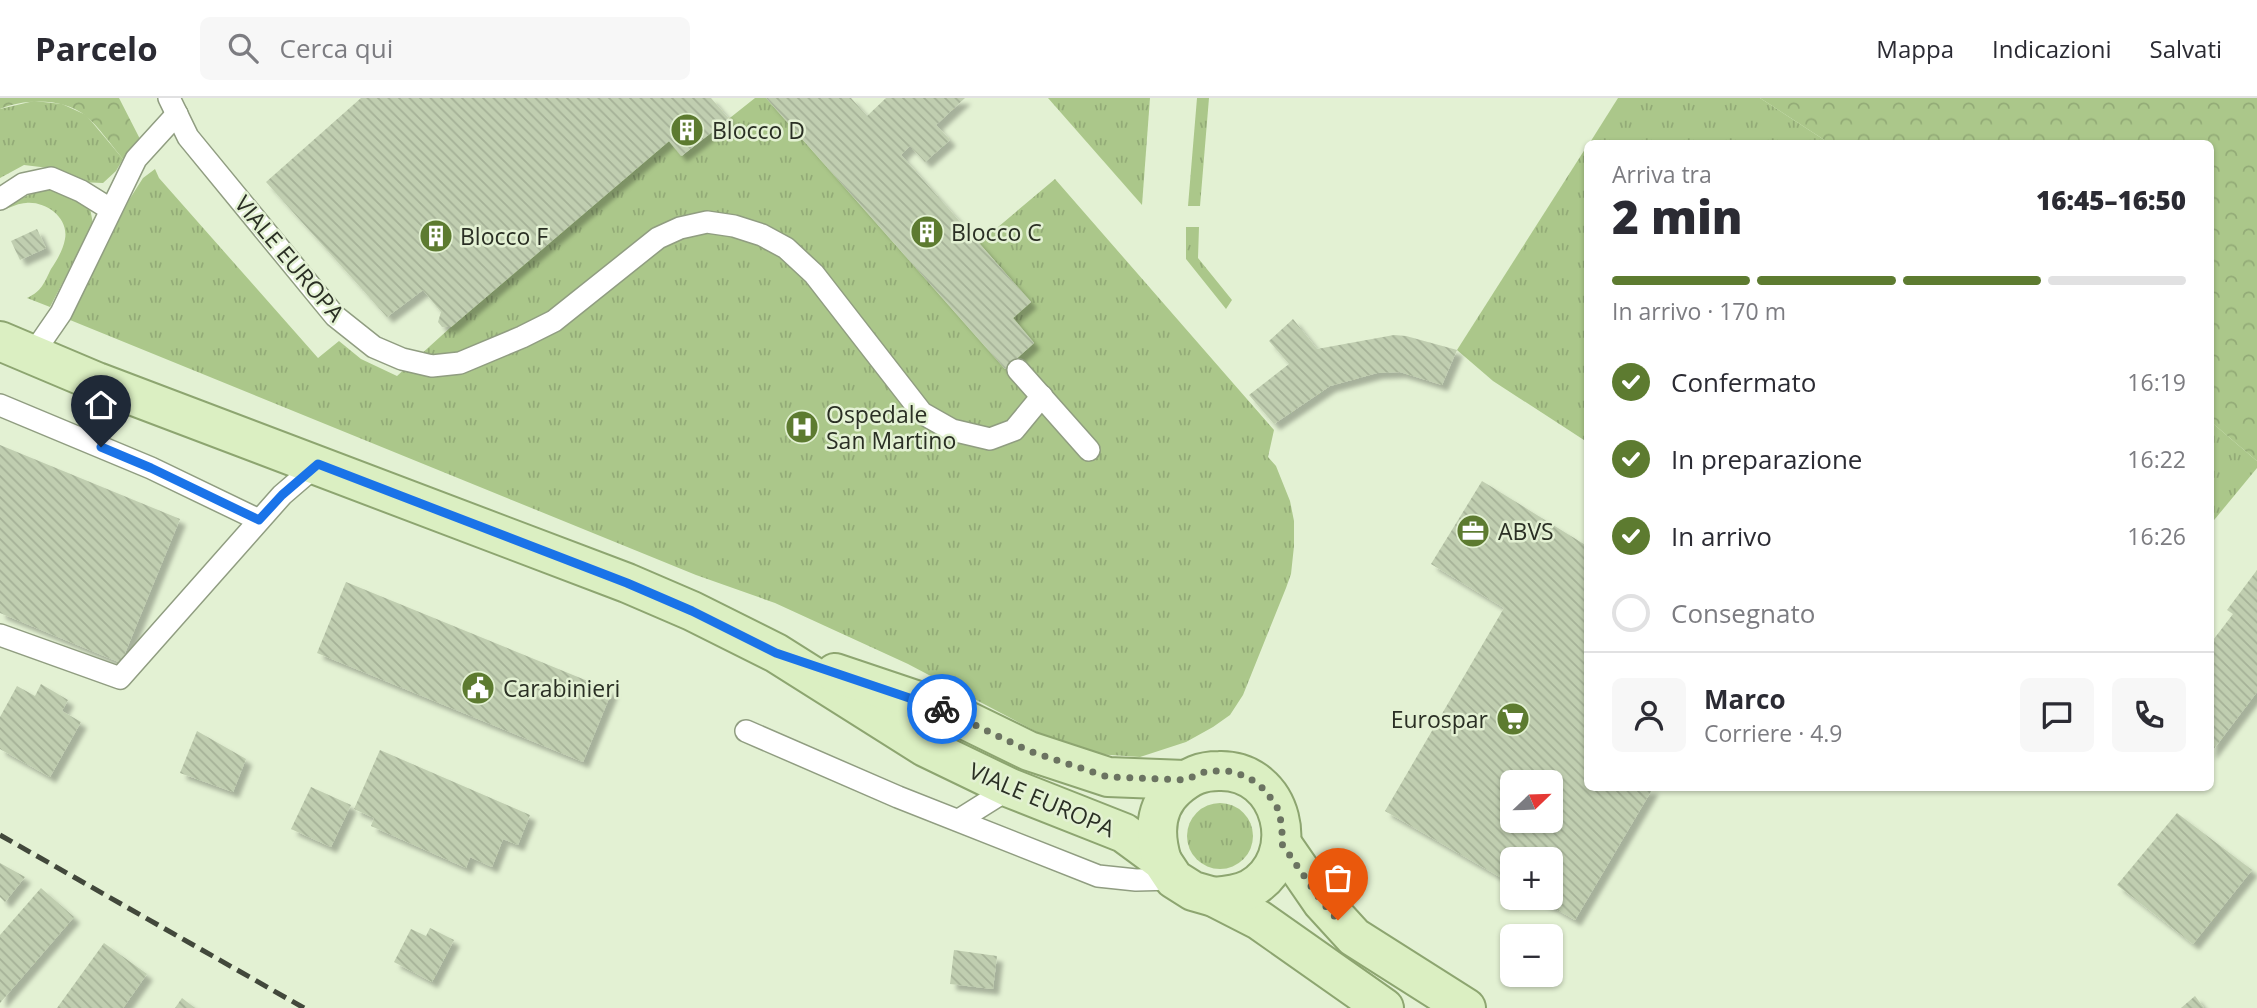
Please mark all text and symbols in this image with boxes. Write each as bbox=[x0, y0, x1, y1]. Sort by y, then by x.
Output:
search box bbox=[200, 17, 690, 80]
text: Parcelo bbox=[35, 26, 158, 71]
icon: search bbox=[224, 29, 262, 67]
text: Cerca qui bbox=[280, 30, 393, 66]
text: Mappa bbox=[1876, 32, 1954, 65]
text: Indicazioni bbox=[1992, 32, 2112, 65]
text: Salvati bbox=[2150, 32, 2222, 65]
building icon: Blocco D bbox=[668, 111, 706, 149]
place label: Blocco D bbox=[712, 114, 805, 146]
text: Arriva tra bbox=[1612, 158, 1712, 190]
text: 16:45–16:50 bbox=[2036, 182, 2186, 218]
text: 2 min bbox=[1612, 185, 1743, 247]
street label: VIALE EUROPA bbox=[228, 188, 353, 328]
building icon: Blocco C bbox=[908, 213, 946, 251]
place label: Blocco C bbox=[951, 216, 1042, 248]
building icon: Blocco F bbox=[417, 217, 455, 255]
place label: Blocco F bbox=[460, 220, 548, 252]
text: In arrivo · 170 m bbox=[1612, 295, 1786, 327]
icon: check bbox=[1612, 363, 1650, 401]
text: Confermato bbox=[1671, 364, 1816, 400]
text: 16:19 bbox=[2127, 366, 2186, 398]
pin bbox=[71, 375, 131, 447]
icon: home bbox=[82, 386, 120, 424]
place label: Ospedale San Martino bbox=[826, 398, 956, 456]
hospital icon: Ospedale San Martino bbox=[783, 408, 821, 446]
icon: check bbox=[1612, 440, 1650, 478]
text: In preparazione bbox=[1671, 441, 1862, 477]
text: 16:22 bbox=[2127, 443, 2186, 475]
office icon: ABVS bbox=[1454, 512, 1492, 550]
place label: ABVS bbox=[1498, 515, 1554, 547]
icon: check bbox=[1612, 517, 1650, 555]
text: In arrivo bbox=[1671, 518, 1772, 554]
text: 16:26 bbox=[2127, 520, 2186, 552]
text: Consegnato bbox=[1671, 595, 1815, 631]
public building icon: Carabinieri bbox=[459, 669, 497, 707]
place label: Carabinieri bbox=[503, 672, 620, 704]
courier bbox=[907, 674, 977, 744]
button: person bbox=[1612, 678, 1686, 752]
button: chat bbox=[2020, 678, 2094, 752]
button: phone bbox=[2112, 678, 2186, 752]
text: Marco bbox=[1704, 681, 1786, 717]
icon: bike bbox=[923, 690, 961, 728]
supermarket icon: Eurospar bbox=[1494, 700, 1532, 738]
place label: Eurospar bbox=[1391, 703, 1489, 735]
text: Corriere · 4.9 bbox=[1704, 717, 1843, 749]
street label: VIALE EUROPA bbox=[964, 754, 1120, 844]
north arrow bbox=[1500, 770, 1563, 833]
map controls bbox=[1500, 770, 1563, 987]
button: + bbox=[1500, 847, 1563, 910]
pin bbox=[1308, 848, 1368, 920]
icon: bag bbox=[1319, 859, 1357, 897]
button: − bbox=[1500, 924, 1563, 987]

